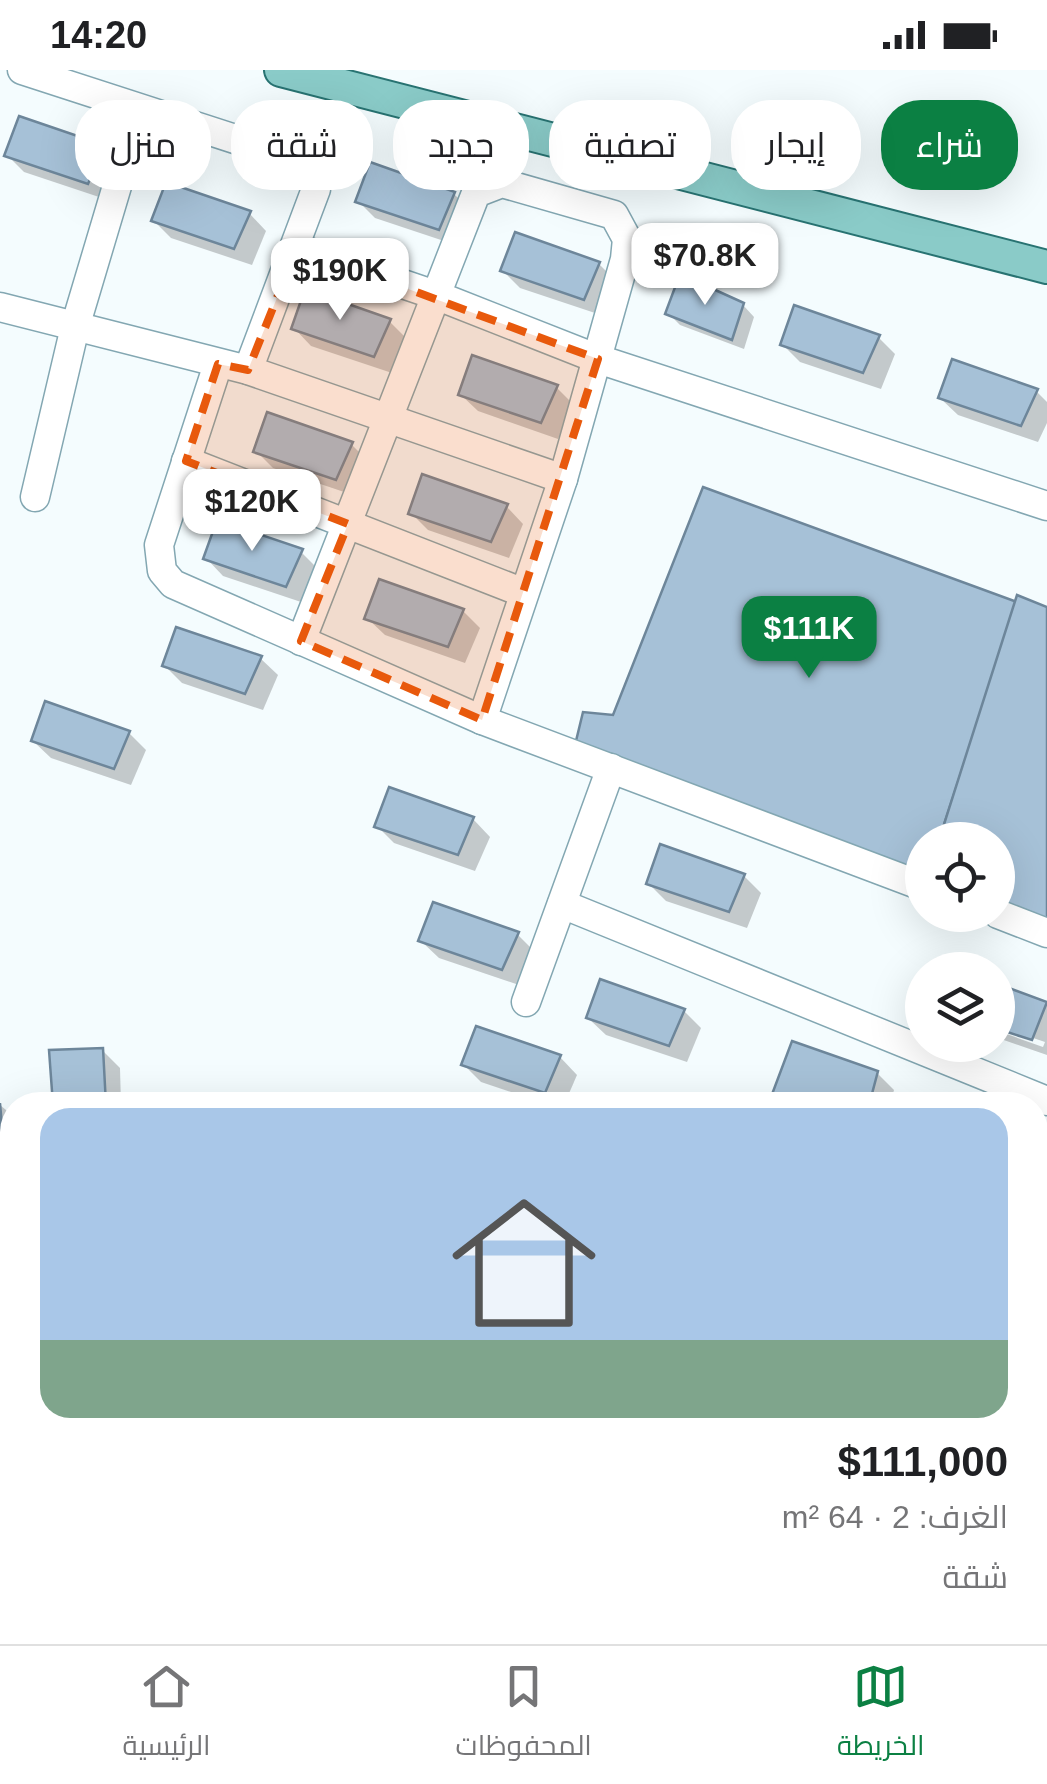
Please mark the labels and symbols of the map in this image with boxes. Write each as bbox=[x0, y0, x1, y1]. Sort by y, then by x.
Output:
pin: $70.8K bbox=[624, 223, 786, 308]
pin: $190K bbox=[270, 238, 410, 323]
pin: $120K bbox=[182, 469, 322, 554]
pin: $111K bbox=[739, 596, 879, 681]

